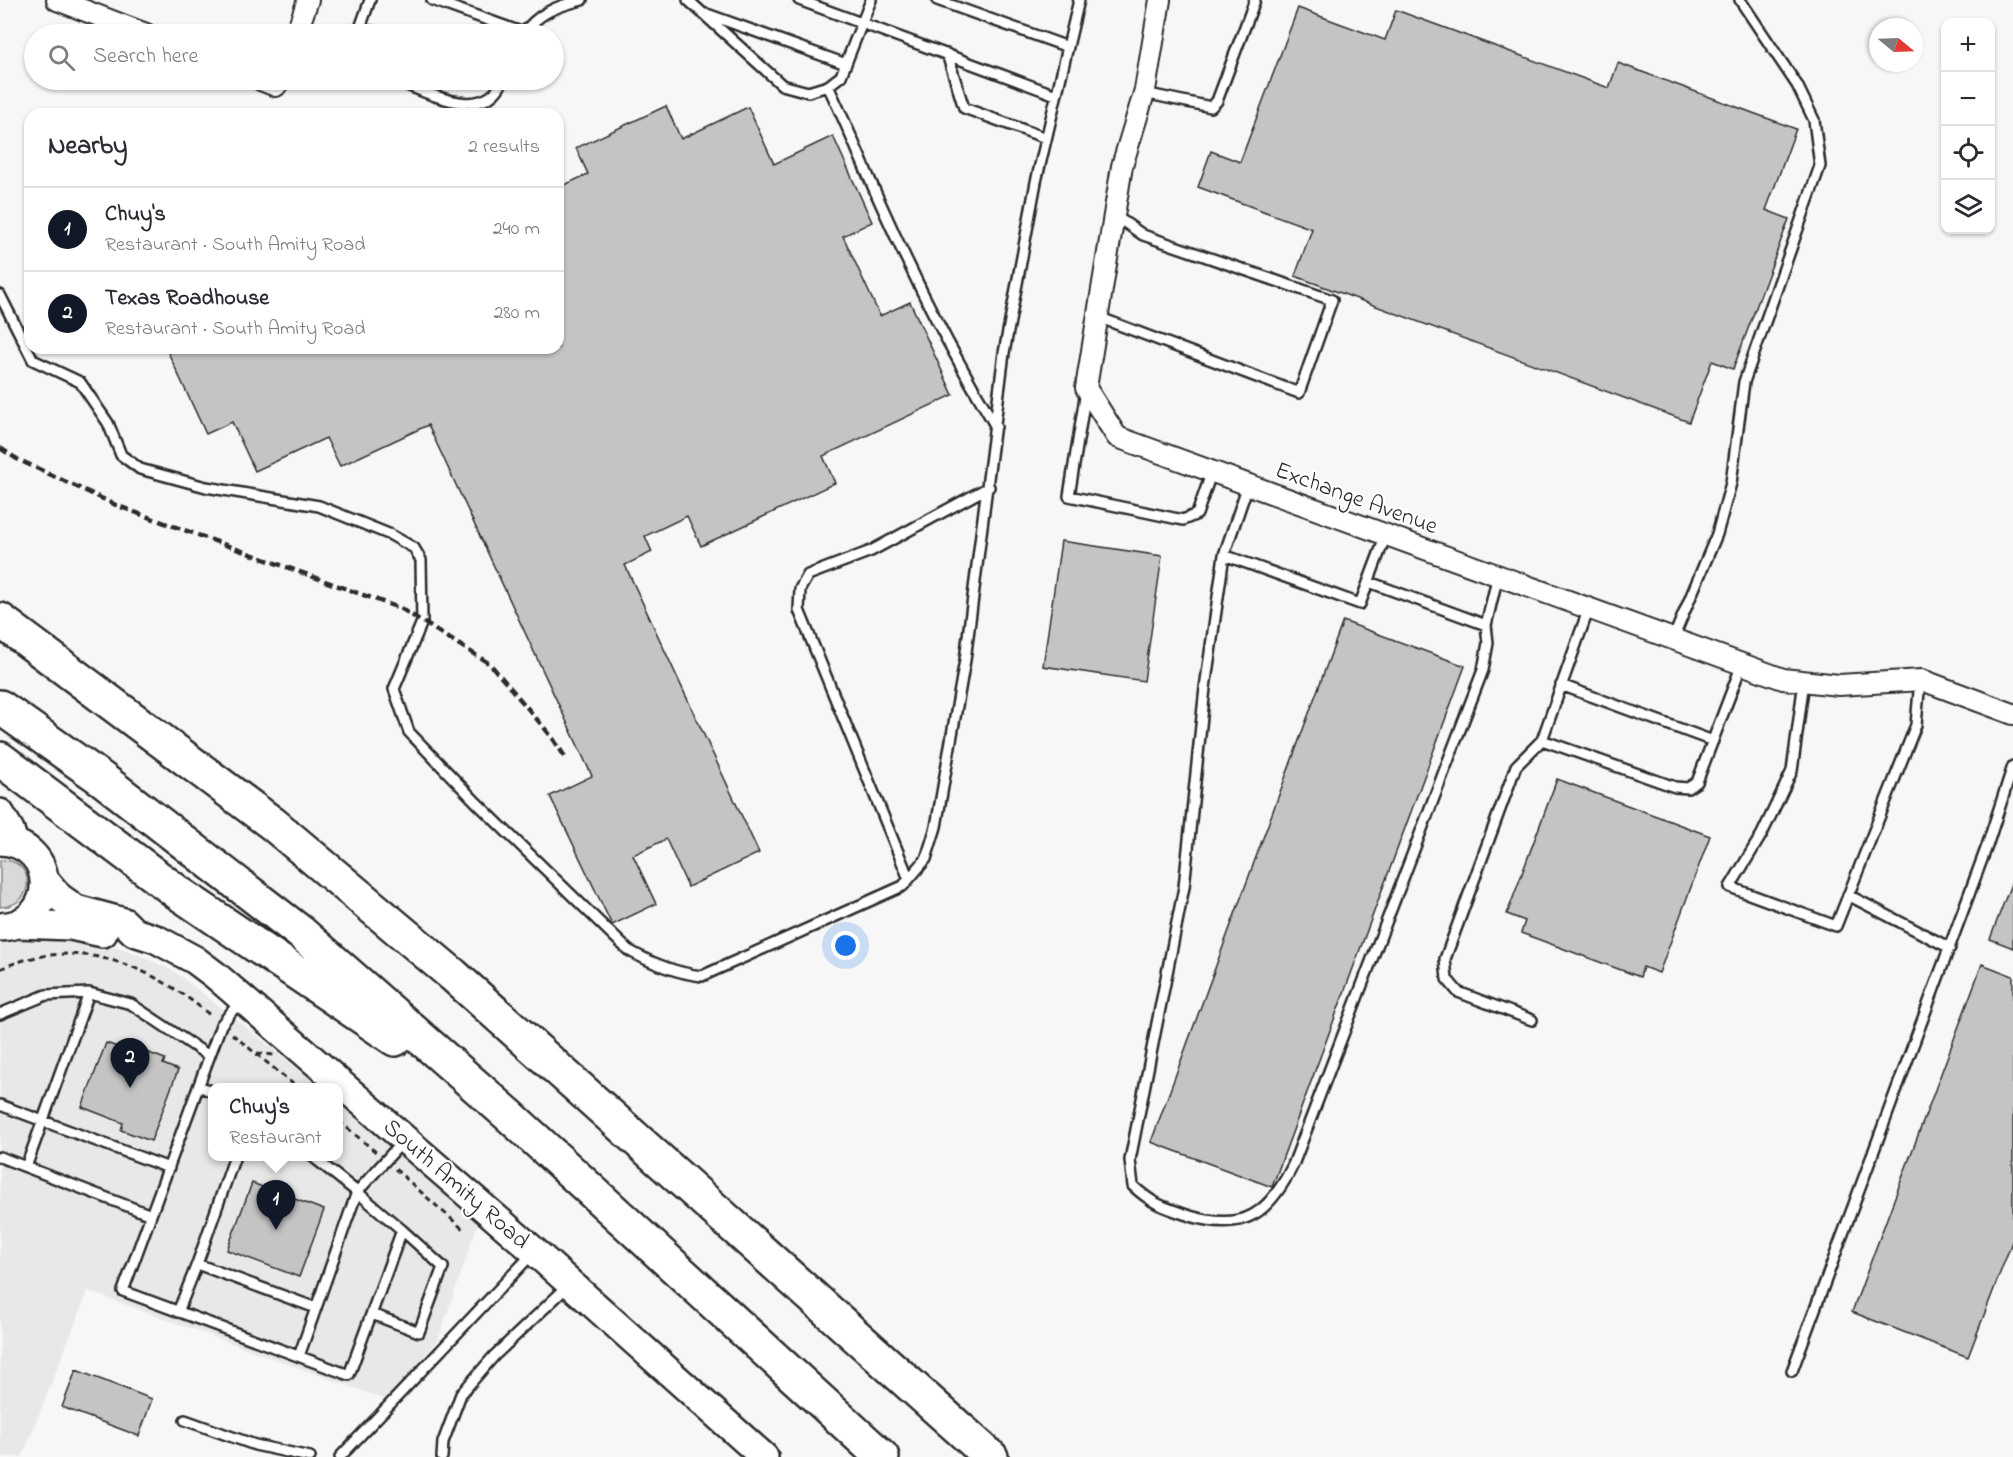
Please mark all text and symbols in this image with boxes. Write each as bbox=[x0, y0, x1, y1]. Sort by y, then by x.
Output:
north arrow bbox=[1869, 18, 1923, 72]
map controls bbox=[1941, 18, 1995, 234]
button: + bbox=[1941, 18, 1995, 72]
search box bbox=[24, 24, 564, 90]
icon: search bbox=[45, 41, 78, 74]
text: Search here bbox=[93, 41, 198, 73]
button: − bbox=[1941, 72, 1995, 126]
button: locate bbox=[1941, 126, 1995, 180]
text: Nearby bbox=[48, 128, 127, 166]
text: 2 results bbox=[468, 133, 540, 162]
button: layers bbox=[1941, 180, 1995, 234]
text: Chuy's bbox=[105, 199, 166, 231]
text: 1 bbox=[64, 215, 71, 244]
text: 240 m bbox=[493, 215, 540, 244]
text: Restaurant · South Amity Road bbox=[105, 231, 366, 260]
text: Texas Roadhouse bbox=[105, 283, 269, 315]
text: 2 bbox=[63, 299, 72, 328]
text: 280 m bbox=[493, 299, 540, 328]
text: Restaurant · South Amity Road bbox=[105, 315, 366, 344]
street label: Exchange Avenue bbox=[1270, 454, 1443, 545]
your location bbox=[831, 931, 860, 960]
pin: 2 bbox=[110, 1038, 150, 1088]
popup bbox=[208, 1083, 343, 1161]
text: Chuy's bbox=[229, 1092, 290, 1124]
street label: South Amity Road bbox=[374, 1111, 537, 1260]
text: Restaurant bbox=[229, 1124, 322, 1153]
pin: 1 bbox=[256, 1180, 296, 1230]

